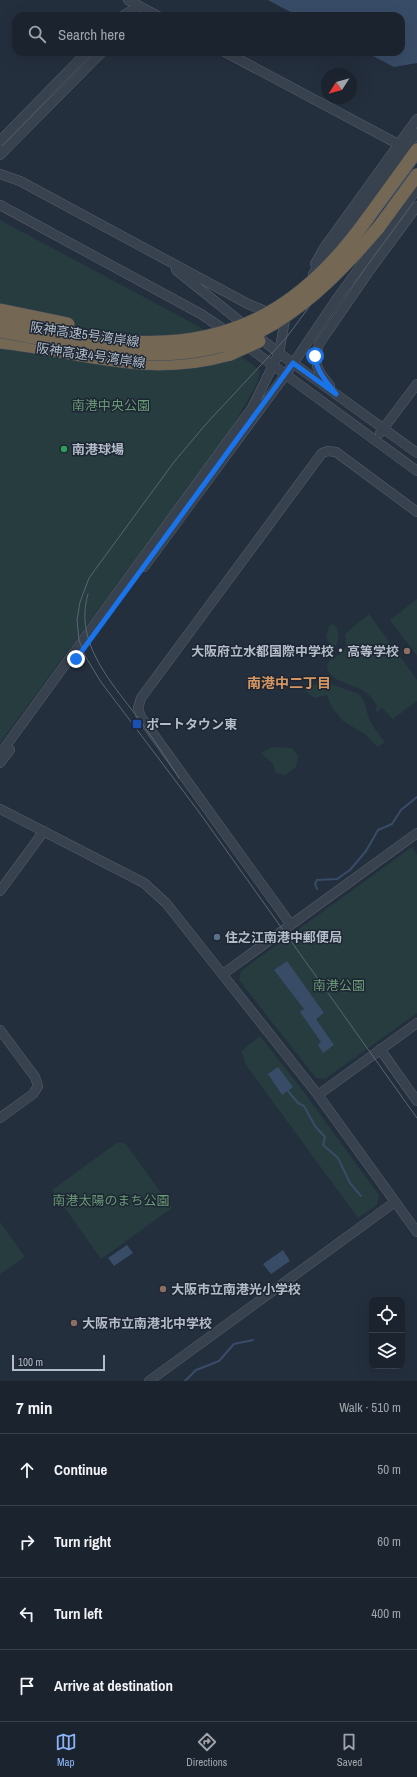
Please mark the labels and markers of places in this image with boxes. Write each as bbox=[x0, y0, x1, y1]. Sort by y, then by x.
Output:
place label: 南港球場 bbox=[72, 441, 124, 458]
marker: 南港球場 bbox=[59, 444, 69, 454]
place label: 大阪府立水都国際中学校・高等学校 bbox=[191, 643, 399, 660]
marker: 大阪府立水都国際中学校・高等学校 bbox=[402, 646, 412, 656]
place label: ポートタウン東 bbox=[146, 716, 237, 733]
marker: ポートタウン東 bbox=[131, 718, 143, 730]
place label: 住之江南港中郵便局 bbox=[225, 929, 342, 946]
marker: 住之江南港中郵便局 bbox=[212, 932, 222, 942]
place label: 大阪市立南港光小学校 bbox=[171, 1281, 301, 1298]
marker: 大阪市立南港光小学校 bbox=[158, 1284, 168, 1294]
place label: 大阪市立南港北中学校 bbox=[82, 1315, 212, 1332]
marker: 大阪市立南港北中学校 bbox=[69, 1318, 79, 1328]

